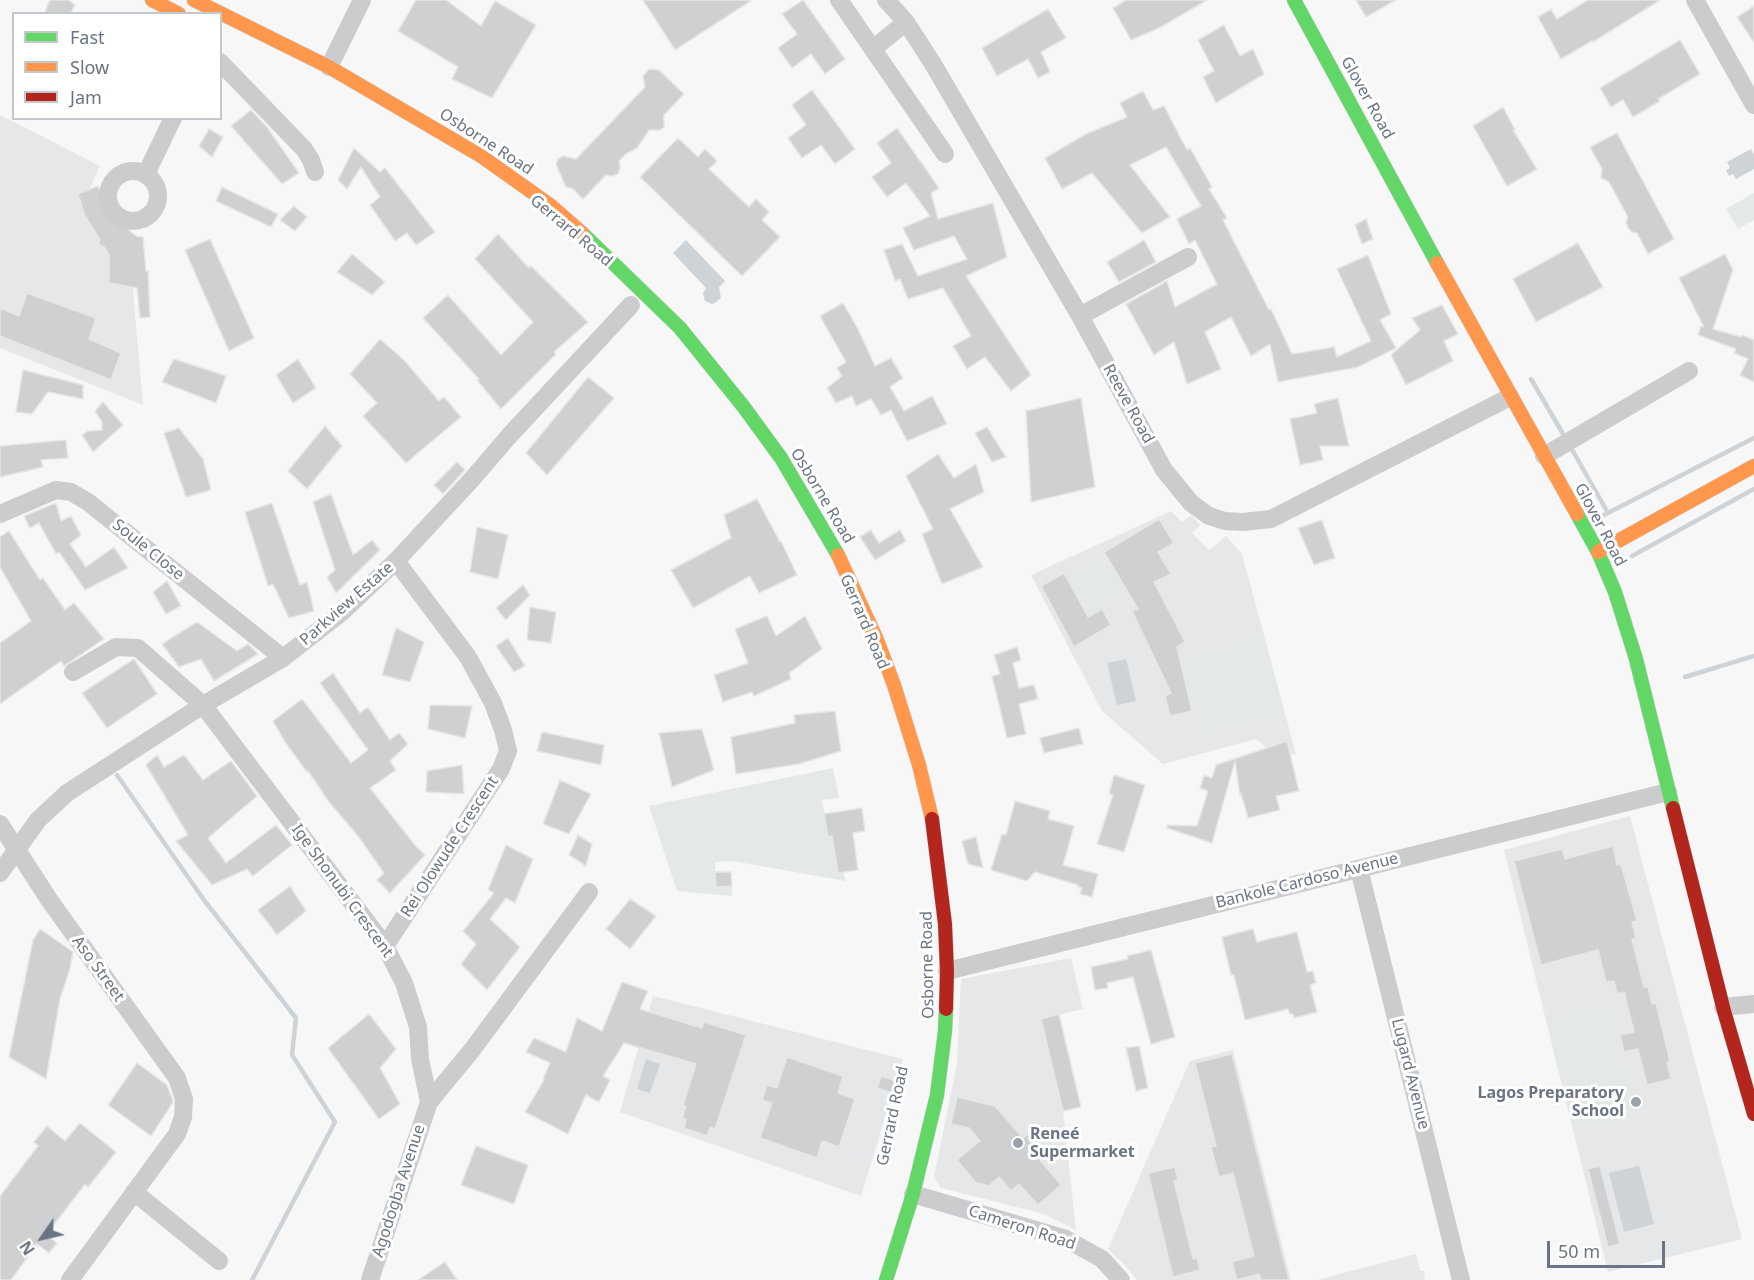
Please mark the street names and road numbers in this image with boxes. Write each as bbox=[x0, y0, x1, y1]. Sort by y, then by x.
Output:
street label: Glover Road bbox=[1336, 53, 1398, 143]
street label: Osborne Road bbox=[436, 105, 536, 179]
street label: Gerrard Road bbox=[526, 191, 616, 271]
street label: Reeve Road bbox=[1098, 361, 1158, 447]
street label: Osborne Road bbox=[786, 445, 858, 547]
street label: Glover Road bbox=[1570, 480, 1630, 570]
street label: Soule Close bbox=[108, 515, 188, 585]
street label: Parkview Estate bbox=[296, 558, 398, 650]
street label: Gerrard Road bbox=[835, 572, 893, 672]
street label: Rei Olowude Crescent bbox=[397, 773, 503, 921]
street label: Ige Shonubi Crescent bbox=[287, 821, 397, 961]
street label: Bankole Cardoso Avenue bbox=[1214, 849, 1400, 913]
street label: Osborne Road bbox=[917, 911, 939, 1019]
street label: Aso Street bbox=[68, 932, 128, 1006]
street label: Lugard Avenue bbox=[1387, 1017, 1433, 1131]
street label: Gerrard Road bbox=[873, 1064, 913, 1168]
street label: Agodogba Avenue bbox=[369, 1122, 429, 1260]
street label: Cameron Road bbox=[966, 1202, 1078, 1254]

